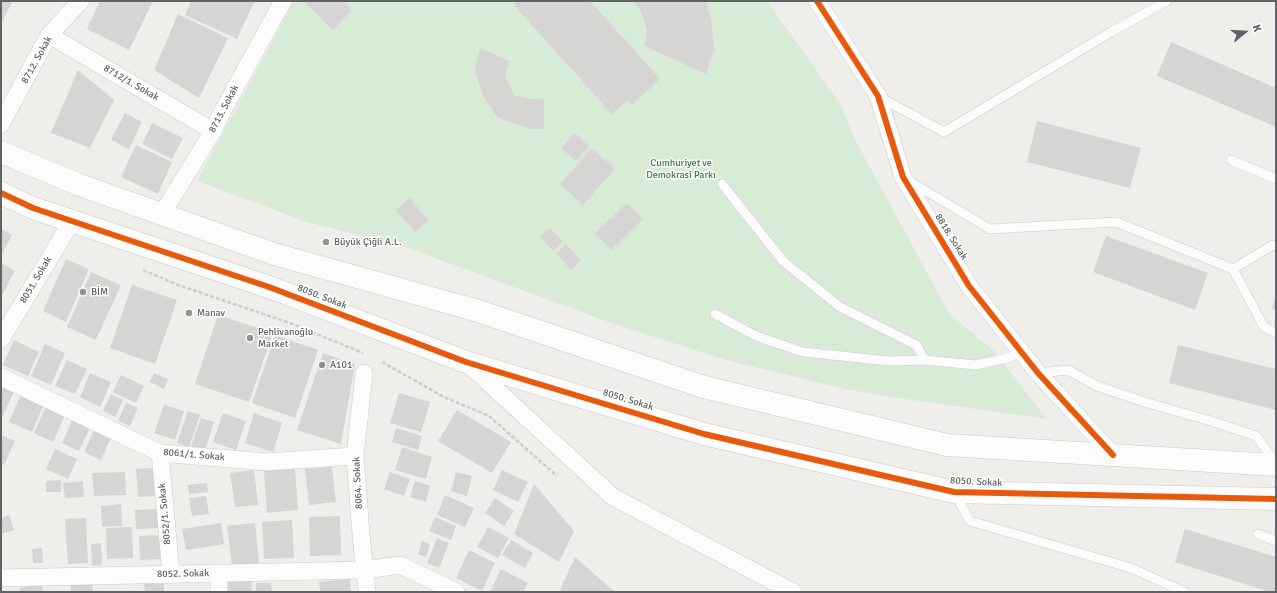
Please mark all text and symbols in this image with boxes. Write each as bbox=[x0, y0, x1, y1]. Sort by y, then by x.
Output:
north arrow bbox=[1225, 12, 1265, 52]
text: K bbox=[1250, 23, 1264, 33]
street label: 8712. Sokak bbox=[19, 34, 55, 86]
street label: 8712/1. Sokak bbox=[101, 62, 161, 104]
street label: 8713. Sokak bbox=[206, 83, 242, 135]
park label: Cumhuriyet ve Demokrasi Parkı bbox=[646, 157, 716, 180]
street label: 8818. Sokak bbox=[932, 212, 970, 262]
place label: Büyük Çiğli A.L. bbox=[334, 236, 402, 248]
marker: Büyük Çiğli A.L. bbox=[321, 237, 331, 247]
street label: 8051. Sokak bbox=[17, 255, 55, 305]
street label: 8050. Sokak bbox=[295, 282, 349, 312]
place label: BİM bbox=[91, 286, 108, 298]
marker: BİM bbox=[78, 287, 88, 297]
place label: Manav bbox=[197, 307, 225, 319]
marker: Manav bbox=[184, 308, 194, 318]
place label: Pehlivanoğlu Market bbox=[258, 326, 313, 350]
marker: Pehlivanoğlu Market bbox=[245, 333, 255, 343]
place label: A101 bbox=[330, 359, 352, 371]
marker: A101 bbox=[317, 360, 327, 370]
street label: 8050. Sokak bbox=[601, 387, 655, 413]
street label: 8061/1. Sokak bbox=[163, 446, 225, 464]
street label: 8064. Sokak bbox=[351, 457, 365, 509]
street label: 8050. Sokak bbox=[950, 475, 1002, 489]
street label: 8052/1. Sokak bbox=[156, 483, 174, 545]
street label: 8052. Sokak bbox=[157, 568, 209, 580]

